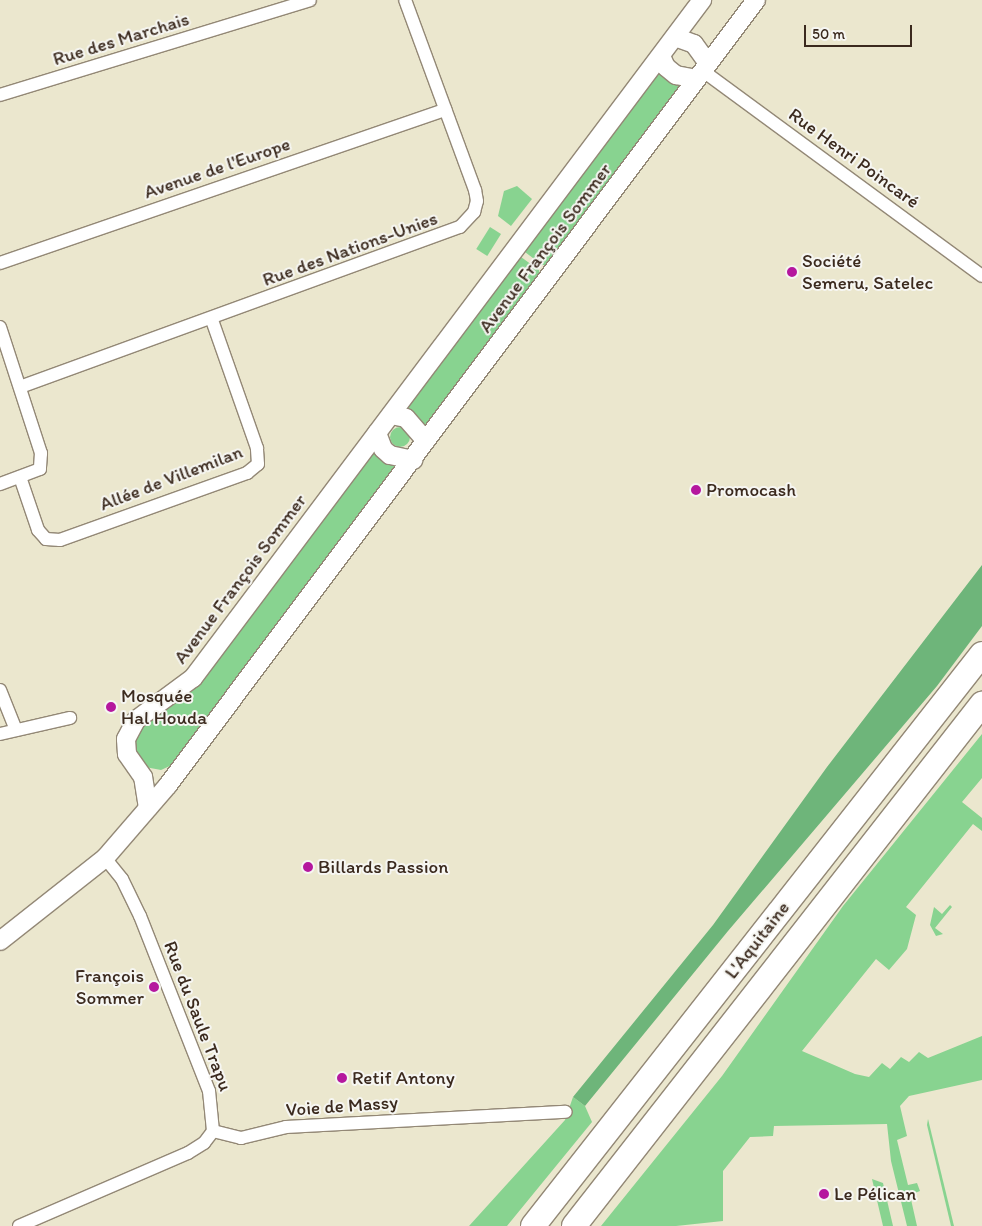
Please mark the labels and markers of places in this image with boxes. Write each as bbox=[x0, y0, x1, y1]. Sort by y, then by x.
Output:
place label: Société Semeru, Satelec bbox=[802, 250, 933, 294]
marker: Société Semeru, Satelec bbox=[786, 266, 798, 278]
place label: Promocash bbox=[706, 479, 796, 501]
marker: Promocash bbox=[690, 484, 702, 496]
place label: Mosquée Hal Houda bbox=[121, 685, 207, 729]
marker: Mosquée Hal Houda bbox=[105, 701, 117, 713]
place label: Billards Passion bbox=[318, 856, 448, 878]
marker: Billards Passion bbox=[302, 861, 314, 873]
place label: François Sommer bbox=[75, 965, 144, 1009]
marker: François Sommer bbox=[148, 981, 160, 993]
place label: Retif Antony bbox=[352, 1067, 455, 1089]
marker: Retif Antony bbox=[336, 1072, 348, 1084]
place label: Le Pélican bbox=[834, 1183, 915, 1205]
marker: Le Pélican bbox=[818, 1188, 830, 1200]

